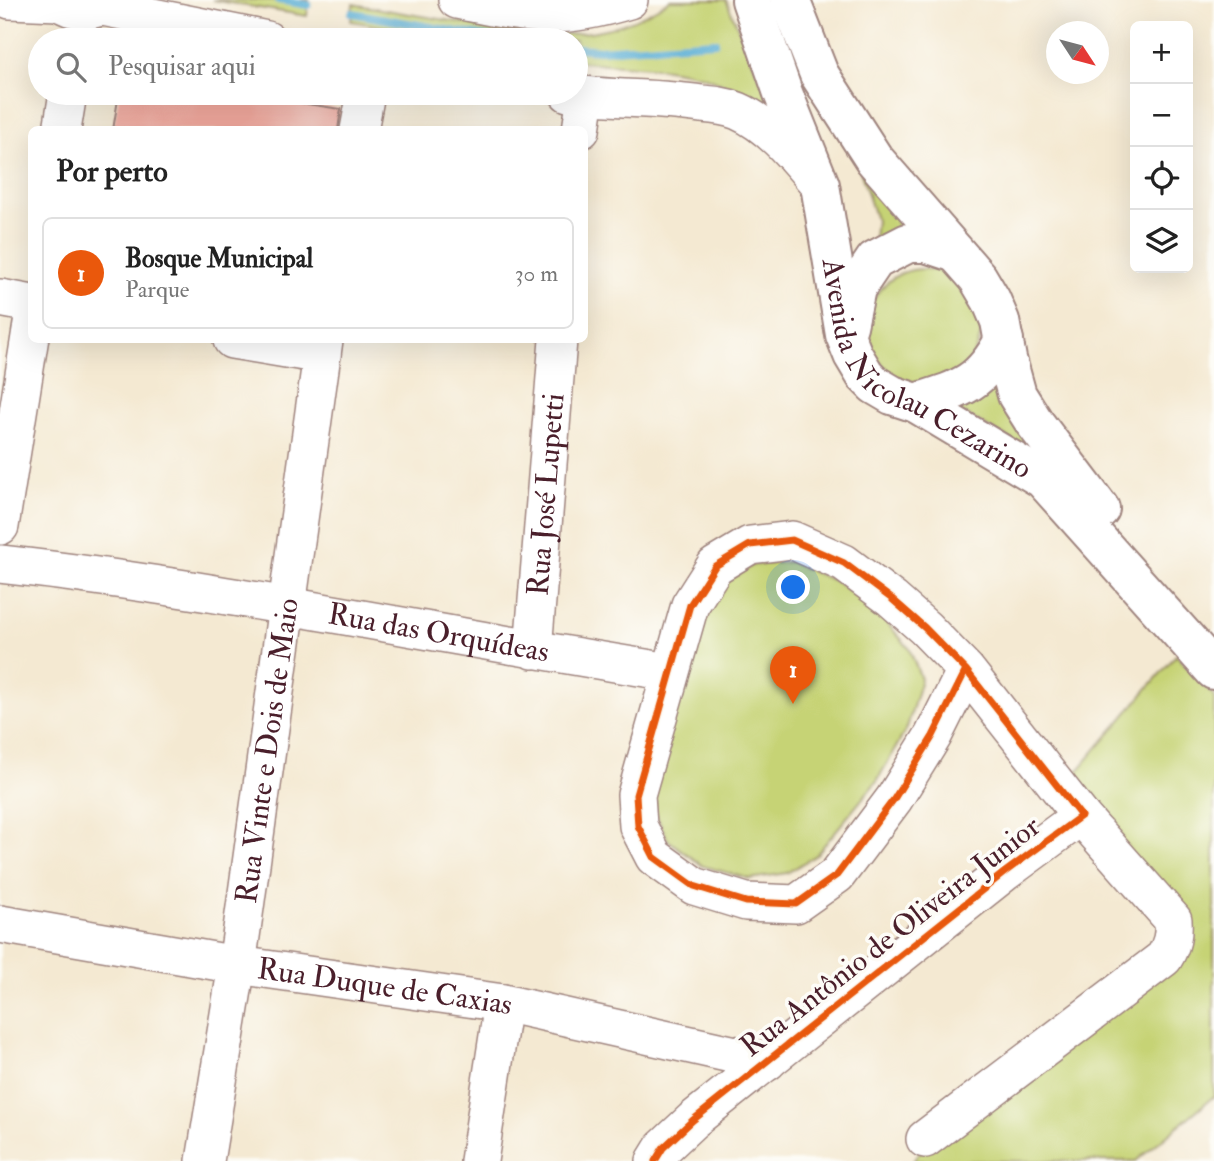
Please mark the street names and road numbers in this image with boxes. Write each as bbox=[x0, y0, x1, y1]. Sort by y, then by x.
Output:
street label: Avenida Nicolau Cezarino bbox=[813, 255, 1039, 487]
street label: Rua José Lupetti bbox=[519, 392, 573, 597]
street label: Rua das Orquídeas bbox=[325, 595, 552, 671]
street label: Rua Vinte e Dois de Maio bbox=[228, 596, 307, 906]
street label: Rua Antônio de Oliveira Junior bbox=[733, 808, 1048, 1065]
street label: Rua Duque de Caxias bbox=[255, 950, 516, 1024]

